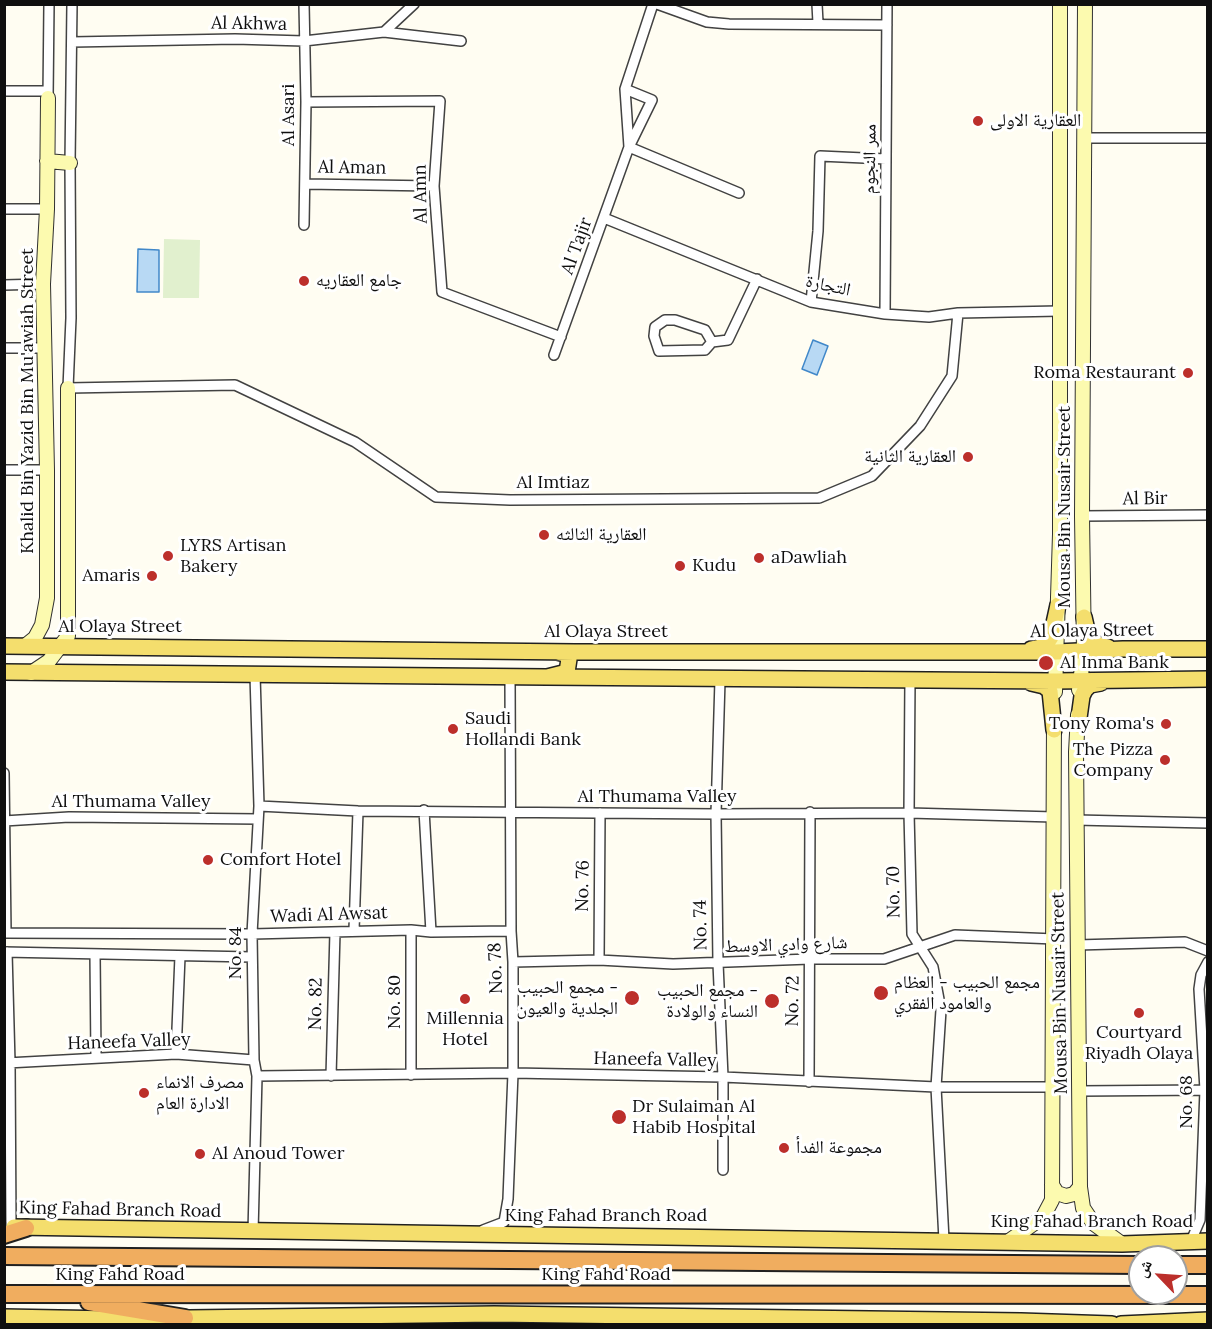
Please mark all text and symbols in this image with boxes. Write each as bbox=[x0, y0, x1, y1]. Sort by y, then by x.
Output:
street label: Al Akhwa bbox=[211, 13, 287, 35]
street label: Al Asari bbox=[278, 84, 300, 146]
place label: العقارية الاولى bbox=[990, 110, 1081, 132]
marker: العقارية الاولى bbox=[971, 114, 985, 128]
street label: ممر النجوم bbox=[859, 124, 881, 194]
street label: Al Aman bbox=[318, 157, 386, 179]
street label: Al Amn bbox=[410, 164, 432, 224]
street label: Al Tajir bbox=[557, 215, 597, 277]
street label: Khalid Bin Yazid Bin Mu'awiah Street bbox=[17, 248, 39, 554]
place label: جامع العقاريه bbox=[316, 270, 402, 292]
street label: التجارة bbox=[804, 271, 852, 301]
marker: جامع العقاريه bbox=[297, 274, 311, 288]
place label: Roma Restaurant bbox=[1033, 362, 1176, 384]
marker: Roma Restaurant bbox=[1181, 366, 1195, 380]
street label: Mousa Bin Nusair Street bbox=[1054, 406, 1076, 608]
place label: العقارية الثانية bbox=[864, 446, 956, 468]
marker: العقارية الثانية bbox=[961, 450, 975, 464]
street label: Al Imtiaz bbox=[516, 472, 590, 494]
street label: Al Bir bbox=[1122, 488, 1168, 510]
place label: العقارية الثالثه bbox=[556, 524, 647, 546]
marker: العقارية الثالثه bbox=[537, 528, 551, 542]
place label: LYRS Artisan Bakery bbox=[180, 535, 286, 578]
place label: aDawliah bbox=[771, 547, 847, 569]
marker: LYRS Artisan Bakery bbox=[161, 549, 175, 563]
marker: aDawliah bbox=[752, 551, 766, 565]
place label: Kudu bbox=[692, 555, 736, 577]
marker: Kudu bbox=[673, 559, 687, 573]
place label: Amaris bbox=[82, 565, 140, 587]
marker: Amaris bbox=[145, 569, 159, 583]
street label: Al Olaya Street bbox=[58, 616, 182, 638]
street label: Al Olaya Street bbox=[1030, 619, 1154, 643]
street label: Al Olaya Street bbox=[544, 621, 668, 643]
place label: Al Inma Bank bbox=[1060, 652, 1169, 674]
marker: Al Inma Bank bbox=[1037, 654, 1055, 672]
place label: Saudi Hollandi Bank bbox=[465, 708, 581, 750]
place label: Tony Roma's bbox=[1049, 713, 1154, 735]
marker: Tony Roma's bbox=[1159, 717, 1173, 731]
marker: Saudi Hollandi Bank bbox=[446, 722, 460, 736]
place label: The Pizza Company bbox=[1073, 739, 1153, 782]
marker: The Pizza Company bbox=[1158, 753, 1172, 767]
street label: Al Thumama Valley bbox=[577, 786, 737, 808]
street label: Al Thumama Valley bbox=[51, 791, 211, 813]
place label: Comfort Hotel bbox=[220, 849, 341, 871]
marker: Comfort Hotel bbox=[201, 853, 215, 867]
street label: No. 76 bbox=[572, 860, 594, 912]
street label: No. 70 bbox=[883, 865, 905, 919]
street label: Mousa Bin Nusair Street bbox=[1047, 892, 1073, 1094]
street label: No. 74 bbox=[690, 899, 712, 951]
street label: Wadi Al Awsat bbox=[270, 902, 388, 928]
street label: No. 84 bbox=[225, 926, 247, 980]
street label: شارع وادي الاوسط bbox=[724, 932, 848, 958]
street label: No. 78 bbox=[484, 942, 508, 994]
place label: مجمع الحبيب - العظام والعامود الفقري bbox=[894, 972, 1040, 1014]
street label: No. 80 bbox=[384, 975, 406, 1029]
street label: No. 72 bbox=[782, 975, 804, 1027]
street label: No. 82 bbox=[305, 977, 327, 1031]
place label: مجمع الحبيب - الجلدية والعيون bbox=[516, 977, 618, 1020]
place label: مجمع الحبيب - النساء والولادة bbox=[657, 980, 758, 1022]
marker: مجمع الحبيب - العظام والعامود الفقري bbox=[872, 984, 890, 1002]
marker: مجمع الحبيب - الجلدية والعيون bbox=[623, 989, 641, 1007]
marker: Millennia Hotel bbox=[458, 992, 472, 1006]
marker: مجمع الحبيب - النساء والولادة bbox=[763, 992, 781, 1010]
marker: Courtyard Riyadh Olaya bbox=[1132, 1006, 1146, 1020]
place label: Millennia Hotel bbox=[426, 1008, 504, 1050]
place label: Courtyard Riyadh Olaya bbox=[1085, 1022, 1193, 1064]
street label: Haneefa Valley bbox=[67, 1029, 191, 1055]
street label: Haneefa Valley bbox=[593, 1048, 717, 1072]
place label: مصرف الانماء الادارة العام bbox=[156, 1072, 244, 1114]
street label: No. 68 bbox=[1176, 1075, 1198, 1129]
marker: مصرف الانماء الادارة العام bbox=[137, 1086, 151, 1100]
place label: Dr Sulaiman Al Habib Hospital bbox=[632, 1096, 756, 1138]
marker: Dr Sulaiman Al Habib Hospital bbox=[610, 1108, 628, 1126]
place label: مجموعة الفدأ bbox=[796, 1137, 882, 1159]
marker: مجموعة الفدأ bbox=[777, 1141, 791, 1155]
place label: Al Anoud Tower bbox=[212, 1143, 345, 1165]
marker: Al Anoud Tower bbox=[193, 1147, 207, 1161]
street label: King Fahad Branch Road bbox=[18, 1197, 222, 1223]
street label: King Fahad Branch Road bbox=[505, 1205, 707, 1227]
street label: King Fahad Branch Road bbox=[991, 1211, 1193, 1233]
north arrow bbox=[1128, 1245, 1188, 1305]
text: ش bbox=[1131, 1256, 1156, 1280]
street label: King Fahd Road bbox=[55, 1264, 185, 1286]
street label: King Fahd Road bbox=[541, 1264, 671, 1286]

